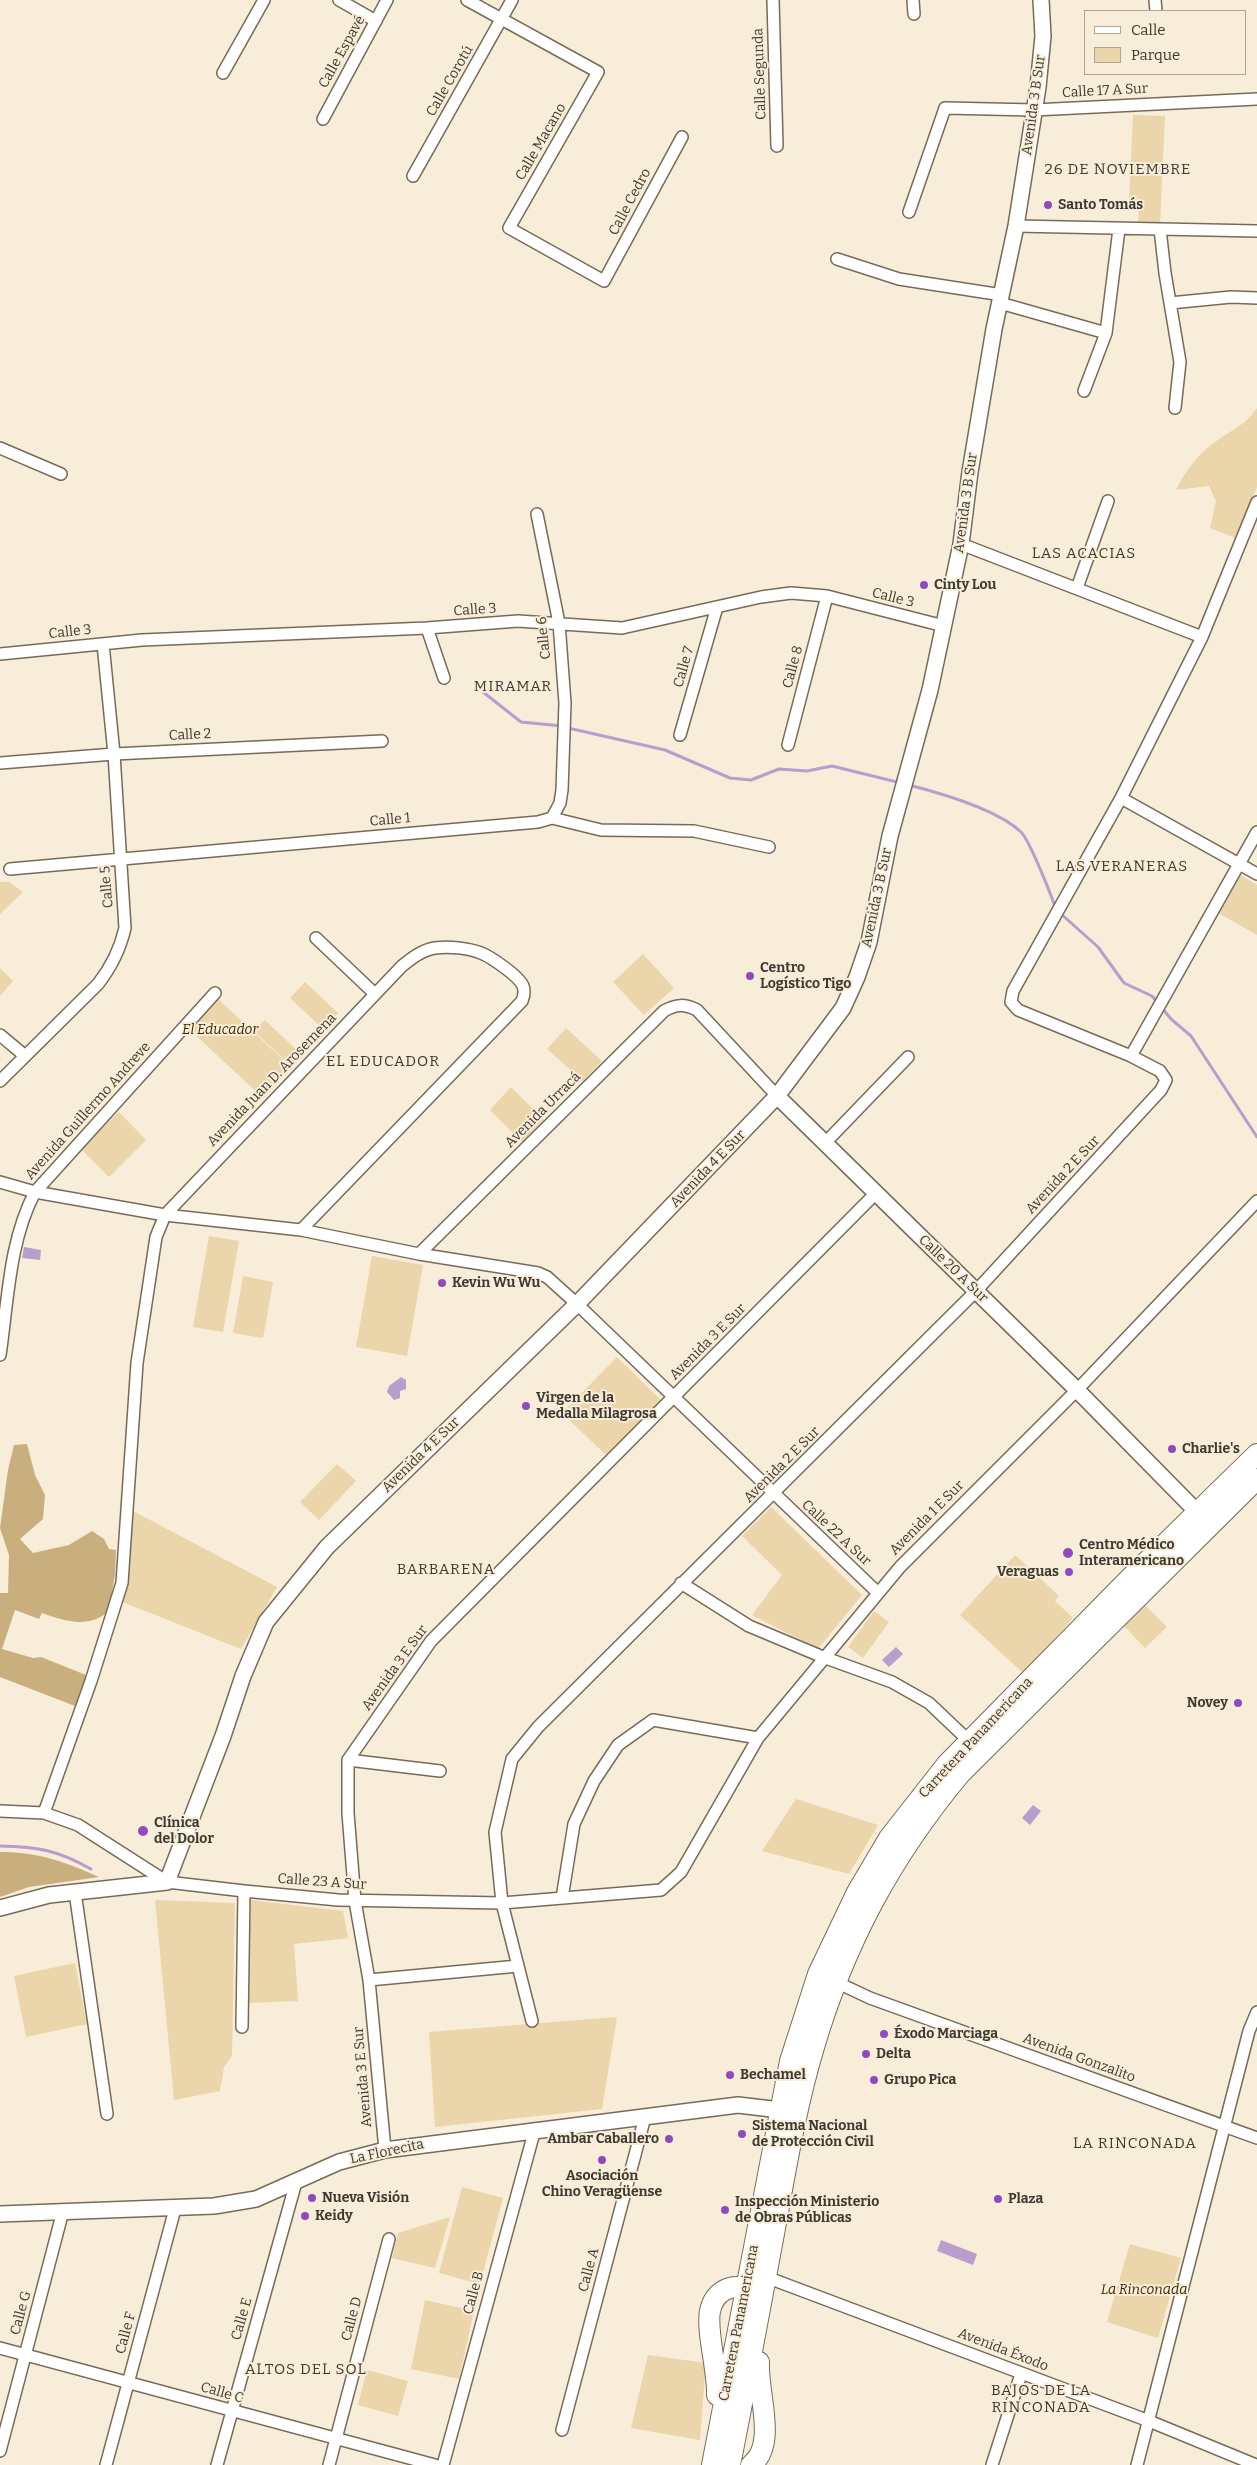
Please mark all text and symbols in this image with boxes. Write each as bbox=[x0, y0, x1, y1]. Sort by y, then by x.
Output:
legend bbox=[1084, 10, 1247, 75]
street label: Calle Espavé bbox=[315, 13, 369, 91]
text: Calle bbox=[1131, 21, 1165, 39]
street label: Calle Segunda bbox=[750, 28, 770, 120]
street label: Calle Corotú bbox=[423, 42, 477, 120]
text: Parque bbox=[1131, 46, 1180, 64]
street label: Avenida 3 B Sur bbox=[1019, 54, 1049, 156]
street label: Calle 17 A Sur bbox=[1062, 80, 1148, 102]
street label: Calle Macano bbox=[512, 100, 570, 184]
district label: 26 DE NOVIEMBRE bbox=[1043, 161, 1193, 179]
street label: Calle Cedro bbox=[605, 166, 655, 238]
place label: Santo Tomás bbox=[1058, 197, 1143, 213]
marker: Santo Tomás bbox=[1042, 199, 1054, 211]
street label: Avenida 3 B Sur bbox=[951, 452, 981, 554]
district label: LAS ACACIAS bbox=[1030, 545, 1138, 563]
place label: Cinty Lou bbox=[934, 577, 996, 593]
marker: Cinty Lou bbox=[918, 579, 930, 591]
street label: Calle 3 bbox=[870, 585, 916, 611]
street label: Calle 3 bbox=[453, 600, 497, 620]
street label: Calle 6 bbox=[533, 616, 555, 660]
street label: Calle 3 bbox=[48, 621, 92, 643]
street label: Calle 8 bbox=[779, 644, 807, 690]
street label: Calle 7 bbox=[670, 645, 698, 689]
district label: MIRAMAR bbox=[473, 678, 553, 696]
street label: Calle 2 bbox=[168, 725, 212, 745]
street label: Calle 1 bbox=[369, 810, 411, 830]
street label: Avenida 3 B Sur bbox=[858, 847, 896, 949]
district label: LAS VERANERAS bbox=[1054, 858, 1190, 876]
street label: Calle 5 bbox=[97, 865, 117, 909]
place label: Centro Logístico Tigo bbox=[760, 960, 851, 992]
marker: Centro Logístico Tigo bbox=[744, 970, 756, 982]
street label: Avenida Juan D. Arosemena bbox=[204, 1010, 340, 1150]
park label: El Educador bbox=[182, 1022, 258, 1038]
street label: Avenida Guillermo Andreve bbox=[22, 1039, 154, 1183]
district label: EL EDUCADOR bbox=[325, 1053, 441, 1071]
street label: Avenida Urracá bbox=[502, 1069, 584, 1151]
street label: Avenida 4 E Sur bbox=[667, 1127, 749, 1211]
street label: Avenida 2 E Sur bbox=[1023, 1132, 1103, 1218]
street label: Calle 20 A Sur bbox=[915, 1232, 991, 1306]
place label: Kevin Wu Wu bbox=[452, 1275, 540, 1291]
marker: Kevin Wu Wu bbox=[436, 1277, 448, 1289]
street label: Avenida 3 E Sur bbox=[666, 1300, 750, 1384]
place label: Virgen de la Medalla Milagrosa bbox=[536, 1390, 657, 1422]
marker: Virgen de la Medalla Milagrosa bbox=[520, 1400, 532, 1412]
street label: Avenida 4 E Sur bbox=[379, 1414, 463, 1496]
street label: Avenida 2 E Sur bbox=[741, 1424, 823, 1506]
place label: Charlie's bbox=[1182, 1441, 1240, 1457]
marker: Charlie's bbox=[1166, 1443, 1178, 1455]
street label: Avenida 1 E Sur bbox=[886, 1477, 968, 1559]
street label: Calle 22 A Sur bbox=[798, 1497, 874, 1569]
place label: Centro Médico Interamericano bbox=[1079, 1537, 1184, 1570]
marker: Centro Médico Interamericano bbox=[1061, 1546, 1075, 1560]
district label: BARBARENA bbox=[396, 1561, 496, 1579]
place label: Veraguas bbox=[997, 1564, 1059, 1580]
marker: Veraguas bbox=[1063, 1566, 1075, 1578]
street label: Avenida 3 E Sur bbox=[359, 1622, 431, 1714]
street label: Carretera Panamericana bbox=[916, 1674, 1036, 1802]
place label: Novey bbox=[1187, 1695, 1228, 1711]
marker: Novey bbox=[1232, 1697, 1244, 1709]
place label: Clínica del Dolor bbox=[154, 1815, 214, 1848]
marker: Clínica del Dolor bbox=[136, 1824, 150, 1838]
street label: Calle 23 A Sur bbox=[277, 1871, 367, 1893]
street label: Avenida 3 E Sur bbox=[350, 2026, 376, 2128]
place label: Éxodo Marciaga bbox=[894, 2026, 998, 2042]
marker: Éxodo Marciaga bbox=[878, 2028, 890, 2040]
street label: Avenida Gonzalito bbox=[1021, 2030, 1137, 2086]
place label: Delta bbox=[876, 2046, 911, 2062]
marker: Delta bbox=[860, 2048, 872, 2060]
place label: Bechamel bbox=[740, 2067, 806, 2083]
marker: Bechamel bbox=[724, 2069, 736, 2081]
place label: Grupo Pica bbox=[884, 2072, 956, 2088]
marker: Grupo Pica bbox=[868, 2074, 880, 2086]
place label: Sistema Nacional de Protección Civil bbox=[752, 2118, 874, 2150]
marker: Sistema Nacional de Protección Civil bbox=[736, 2128, 748, 2140]
place label: Ambar Caballero bbox=[547, 2131, 659, 2147]
marker: Ambar Caballero bbox=[663, 2133, 675, 2145]
district label: LA RINCONADA bbox=[1072, 2135, 1198, 2153]
street label: La Florecita bbox=[349, 2136, 425, 2168]
marker: Asociación Chino Veragüense bbox=[596, 2154, 608, 2166]
place label: Asociación Chino Veragüense bbox=[542, 2168, 662, 2200]
place label: Nueva Visión bbox=[322, 2190, 409, 2206]
place label: Plaza bbox=[1008, 2191, 1043, 2207]
marker: Nueva Visión bbox=[306, 2192, 318, 2204]
marker: Plaza bbox=[992, 2193, 1004, 2205]
place label: Inspección Ministerio de Obras Públicas bbox=[735, 2194, 879, 2226]
marker: Inspección Ministerio de Obras Públicas bbox=[719, 2204, 731, 2216]
place label: Keidy bbox=[315, 2208, 353, 2224]
marker: Keidy bbox=[299, 2210, 311, 2222]
street label: Carretera Panamericana bbox=[716, 2243, 762, 2403]
street label: Calle A bbox=[575, 2246, 603, 2294]
street label: Calle B bbox=[460, 2270, 488, 2316]
park label: La Rinconada bbox=[1101, 2282, 1187, 2298]
street label: Calle G bbox=[7, 2289, 35, 2337]
street label: Calle D bbox=[338, 2295, 366, 2343]
street label: Calle E bbox=[228, 2296, 256, 2342]
street label: Calle F bbox=[112, 2310, 140, 2356]
street label: Avenida Éxodo bbox=[955, 2325, 1051, 2375]
district label: ALTOS DEL SOL bbox=[243, 2361, 369, 2379]
street label: Calle C bbox=[199, 2379, 245, 2407]
district label: BAJOS DE LA RINCONADA bbox=[990, 2382, 1092, 2417]

